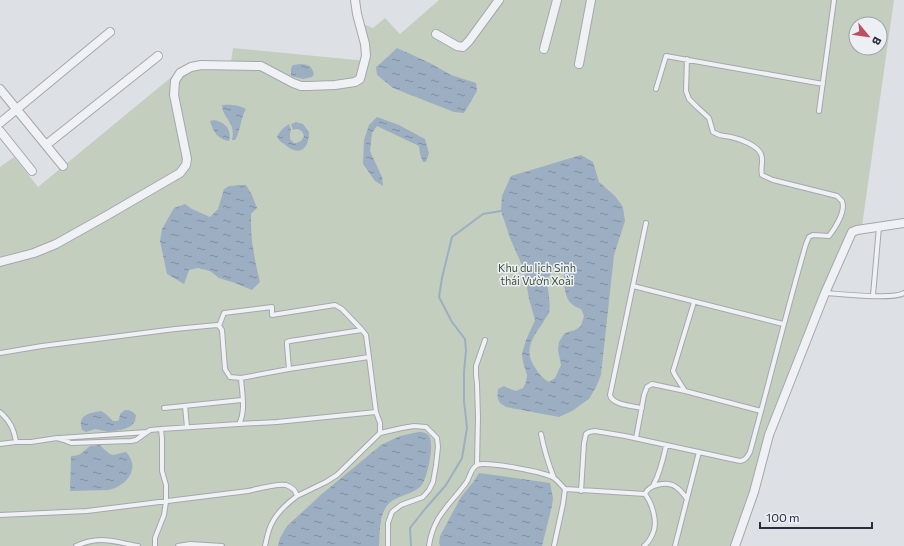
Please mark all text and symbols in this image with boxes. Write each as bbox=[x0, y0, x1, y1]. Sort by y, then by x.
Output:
north arrow bbox=[848, 16, 888, 56]
text: B bbox=[870, 35, 885, 47]
park label: Khu du lịch Sinh thái Vườn Xoài bbox=[498, 261, 576, 287]
scale bar bbox=[760, 504, 872, 530]
text: 100 m bbox=[766, 510, 800, 524]

